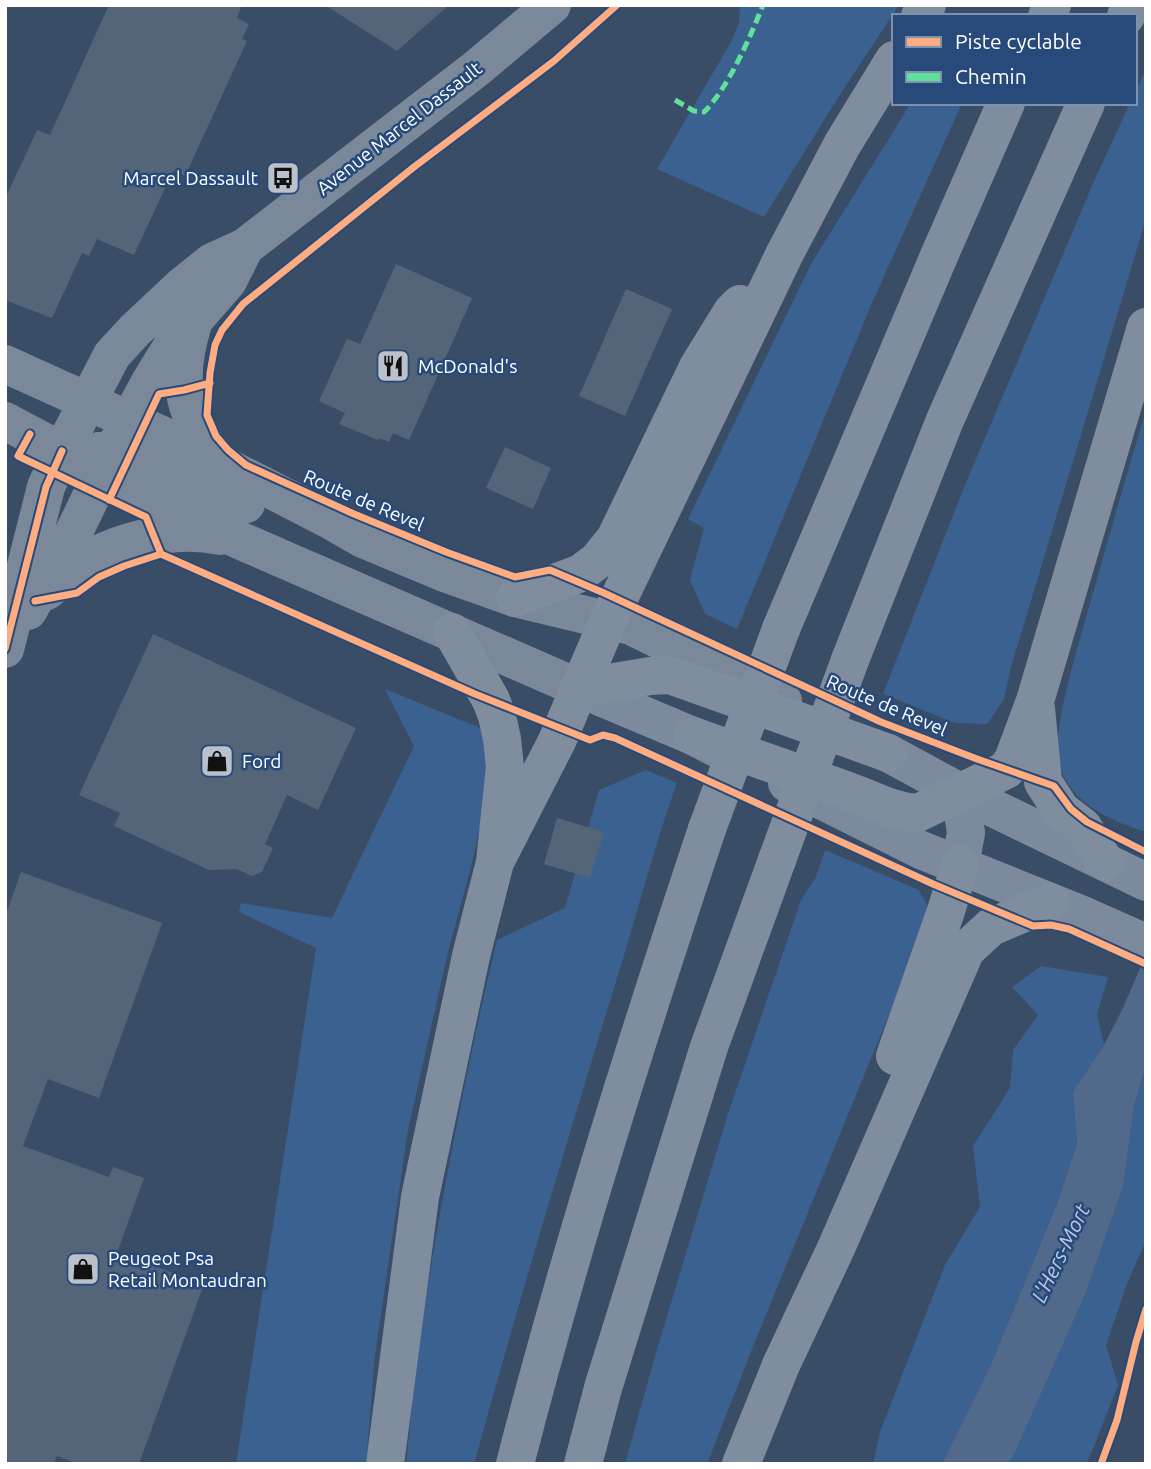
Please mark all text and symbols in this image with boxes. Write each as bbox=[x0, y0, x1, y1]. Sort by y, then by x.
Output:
legend bbox=[892, 14, 1137, 105]
text: Piste cyclable bbox=[955, 29, 1082, 53]
street label: Avenue Marcel Dassault bbox=[312, 56, 486, 199]
text: Chemin bbox=[955, 64, 1027, 88]
bus stop icon: Marcel Dassault bbox=[264, 159, 302, 197]
place label: Marcel Dassault bbox=[123, 167, 259, 189]
restaurant icon: McDonald's bbox=[374, 347, 412, 385]
place label: McDonald's bbox=[418, 355, 517, 377]
street label: Route de Revel bbox=[300, 465, 428, 535]
street label: Route de Revel bbox=[823, 670, 951, 740]
shop icon: Ford bbox=[198, 742, 236, 780]
place label: Ford bbox=[242, 750, 281, 772]
water label: L'Hers-Mort bbox=[1026, 1199, 1094, 1306]
place label: Peugeot Psa Retail Montaudran bbox=[108, 1247, 267, 1291]
shop icon: Peugeot Psa Retail Montaudran bbox=[64, 1250, 102, 1288]

